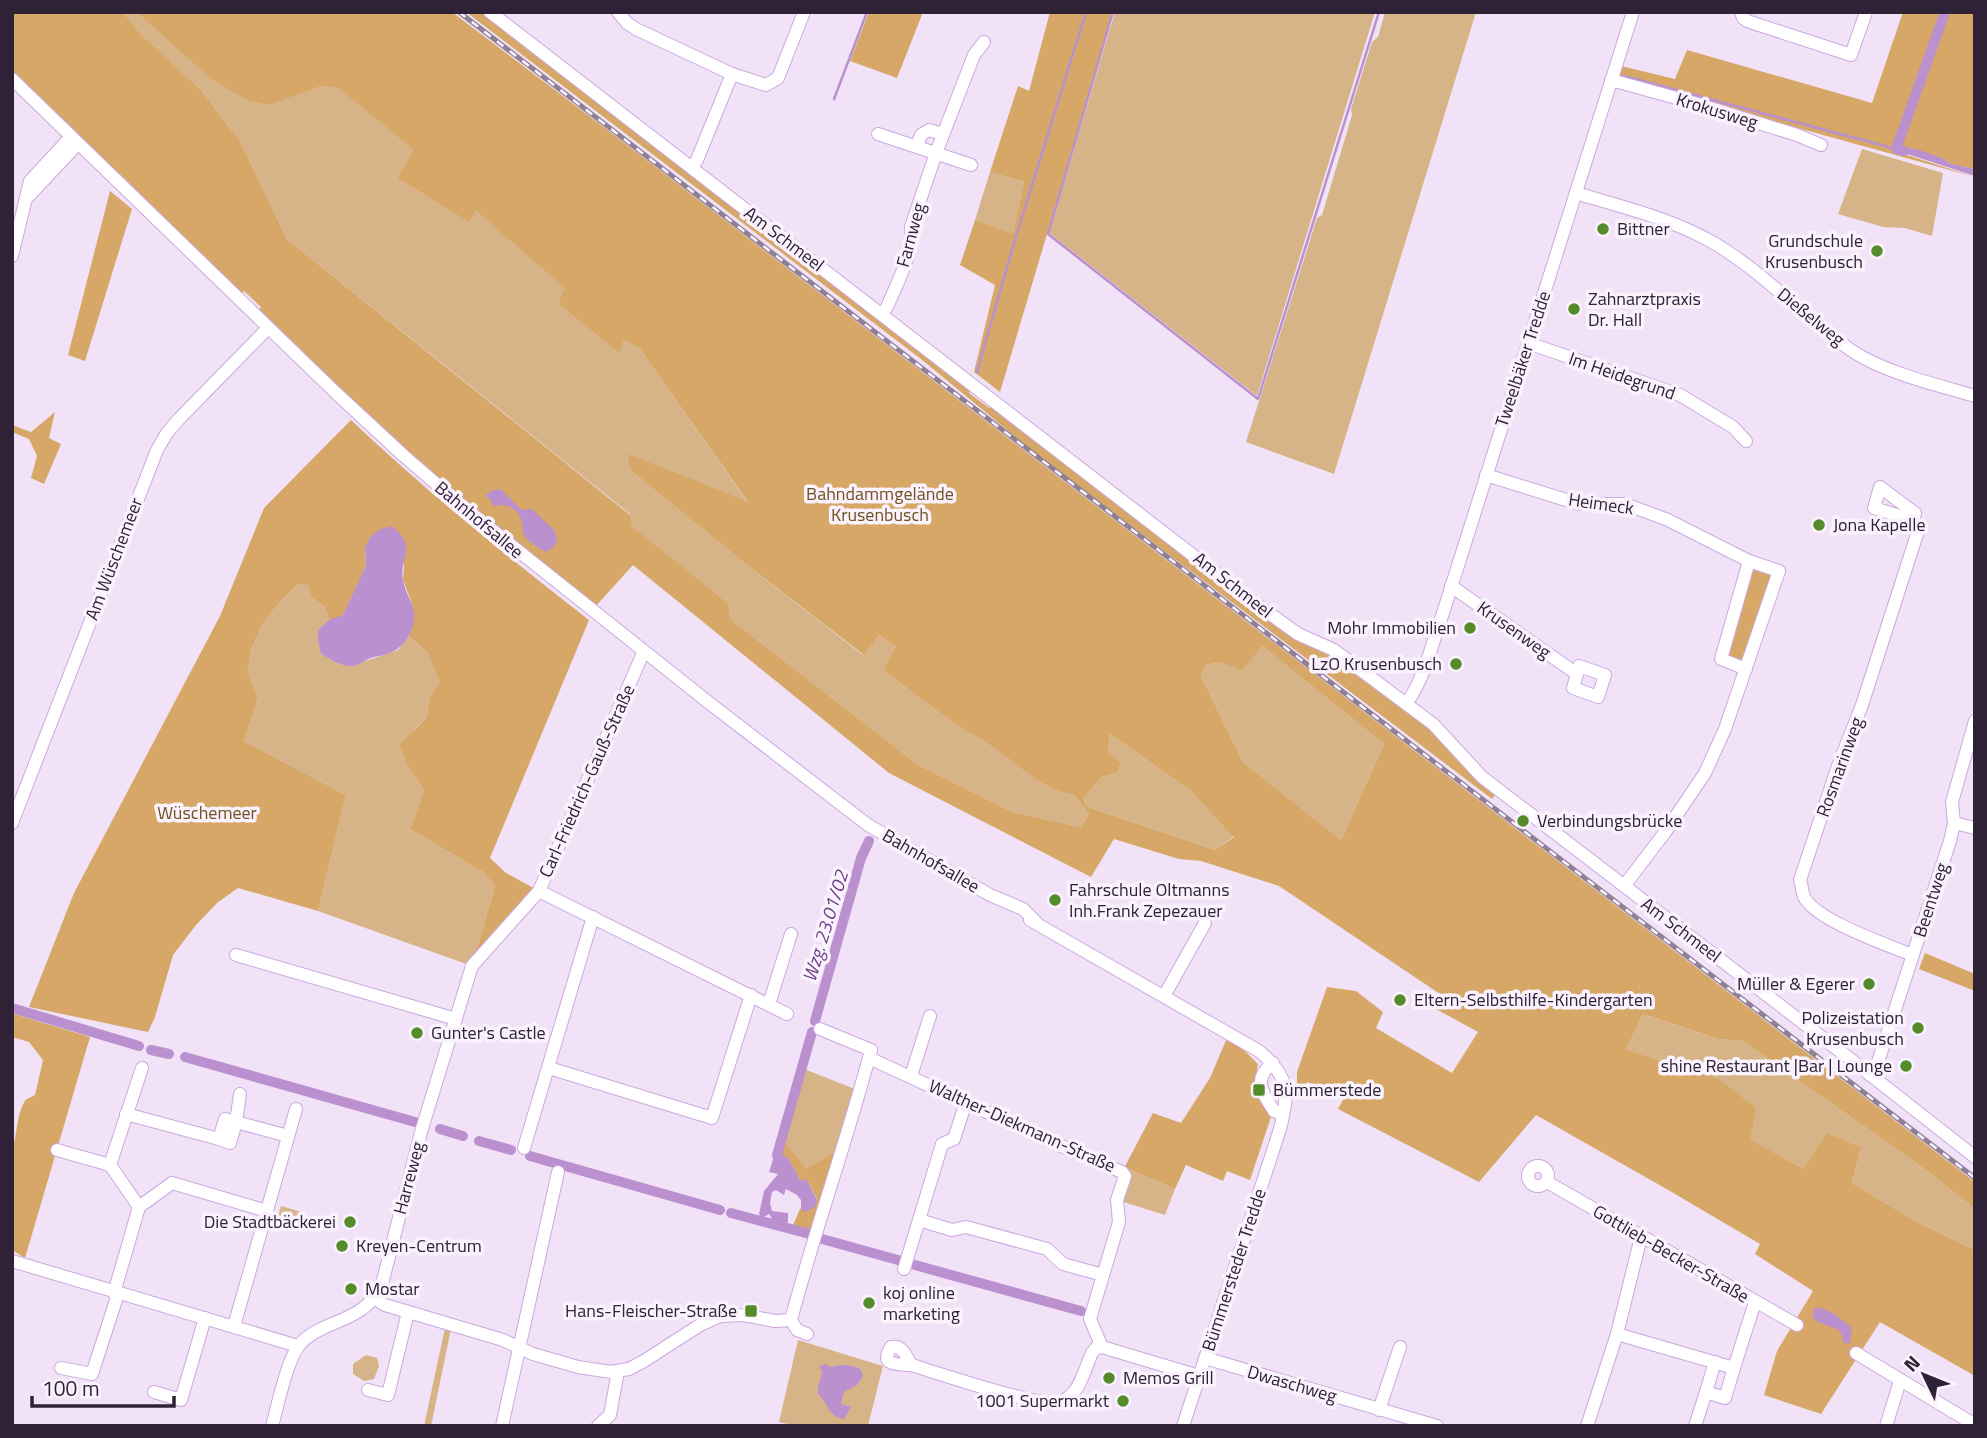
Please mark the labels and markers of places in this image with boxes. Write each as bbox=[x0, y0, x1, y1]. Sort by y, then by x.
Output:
place label: Bittner bbox=[1617, 215, 1670, 242]
marker: Bittner bbox=[1595, 221, 1611, 237]
place label: Grundschule Krusenbusch bbox=[1765, 227, 1863, 275]
marker: Grundschule Krusenbusch bbox=[1869, 243, 1885, 259]
place label: Zahnarztpraxis Dr. Hall bbox=[1588, 285, 1701, 333]
marker: Zahnarztpraxis Dr. Hall bbox=[1566, 301, 1582, 317]
place label: Jona Kapelle bbox=[1833, 511, 1926, 538]
marker: Jona Kapelle bbox=[1811, 517, 1827, 533]
place label: Mohr Immobilien bbox=[1327, 614, 1456, 641]
marker: Mohr Immobilien bbox=[1462, 620, 1478, 636]
place label: LzO Krusenbusch bbox=[1311, 650, 1442, 677]
marker: LzO Krusenbusch bbox=[1448, 656, 1464, 672]
place label: Verbindungsbrücke bbox=[1537, 807, 1682, 834]
marker: Verbindungsbrücke bbox=[1515, 813, 1531, 829]
place label: Fahrschule Oltmanns Inh.Frank Zepezauer bbox=[1069, 876, 1230, 924]
marker: Fahrschule Oltmanns Inh.Frank Zepezauer bbox=[1047, 892, 1063, 908]
place label: Müller & Egerer bbox=[1737, 970, 1855, 997]
marker: Müller & Egerer bbox=[1861, 976, 1877, 992]
place label: Eltern-Selbsthilfe-Kindergarten bbox=[1414, 986, 1653, 1013]
marker: Eltern-Selbsthilfe-Kindergarten bbox=[1392, 992, 1408, 1008]
place label: Polizeistation Krusenbusch bbox=[1801, 1004, 1904, 1052]
place label: Gunter's Castle bbox=[431, 1019, 546, 1046]
marker: Polizeistation Krusenbusch bbox=[1910, 1020, 1926, 1036]
marker: Gunter's Castle bbox=[409, 1025, 425, 1041]
place label: shine Restaurant |Bar | Lounge bbox=[1661, 1052, 1892, 1079]
marker: shine Restaurant |Bar | Lounge bbox=[1898, 1058, 1914, 1074]
place label: Bümmerstede bbox=[1273, 1076, 1381, 1103]
marker: Bümmerstede bbox=[1251, 1082, 1267, 1098]
place label: Die Stadtbäckerei bbox=[204, 1208, 336, 1235]
marker: Die Stadtbäckerei bbox=[342, 1214, 358, 1230]
place label: Kreyen-Centrum bbox=[356, 1232, 482, 1259]
marker: Kreyen-Centrum bbox=[334, 1238, 350, 1254]
place label: Mostar bbox=[365, 1275, 419, 1302]
place label: koj online marketing bbox=[883, 1279, 960, 1327]
marker: Mostar bbox=[343, 1281, 359, 1297]
marker: koj online marketing bbox=[861, 1295, 877, 1311]
place label: Hans-Fleischer-Straße bbox=[565, 1297, 737, 1324]
marker: Hans-Fleischer-Straße bbox=[743, 1303, 759, 1319]
place label: Memos Grill bbox=[1123, 1364, 1214, 1391]
marker: Memos Grill bbox=[1101, 1370, 1117, 1386]
place label: 1001 Supermarkt bbox=[975, 1387, 1110, 1414]
marker: 1001 Supermarkt bbox=[1115, 1393, 1131, 1409]

